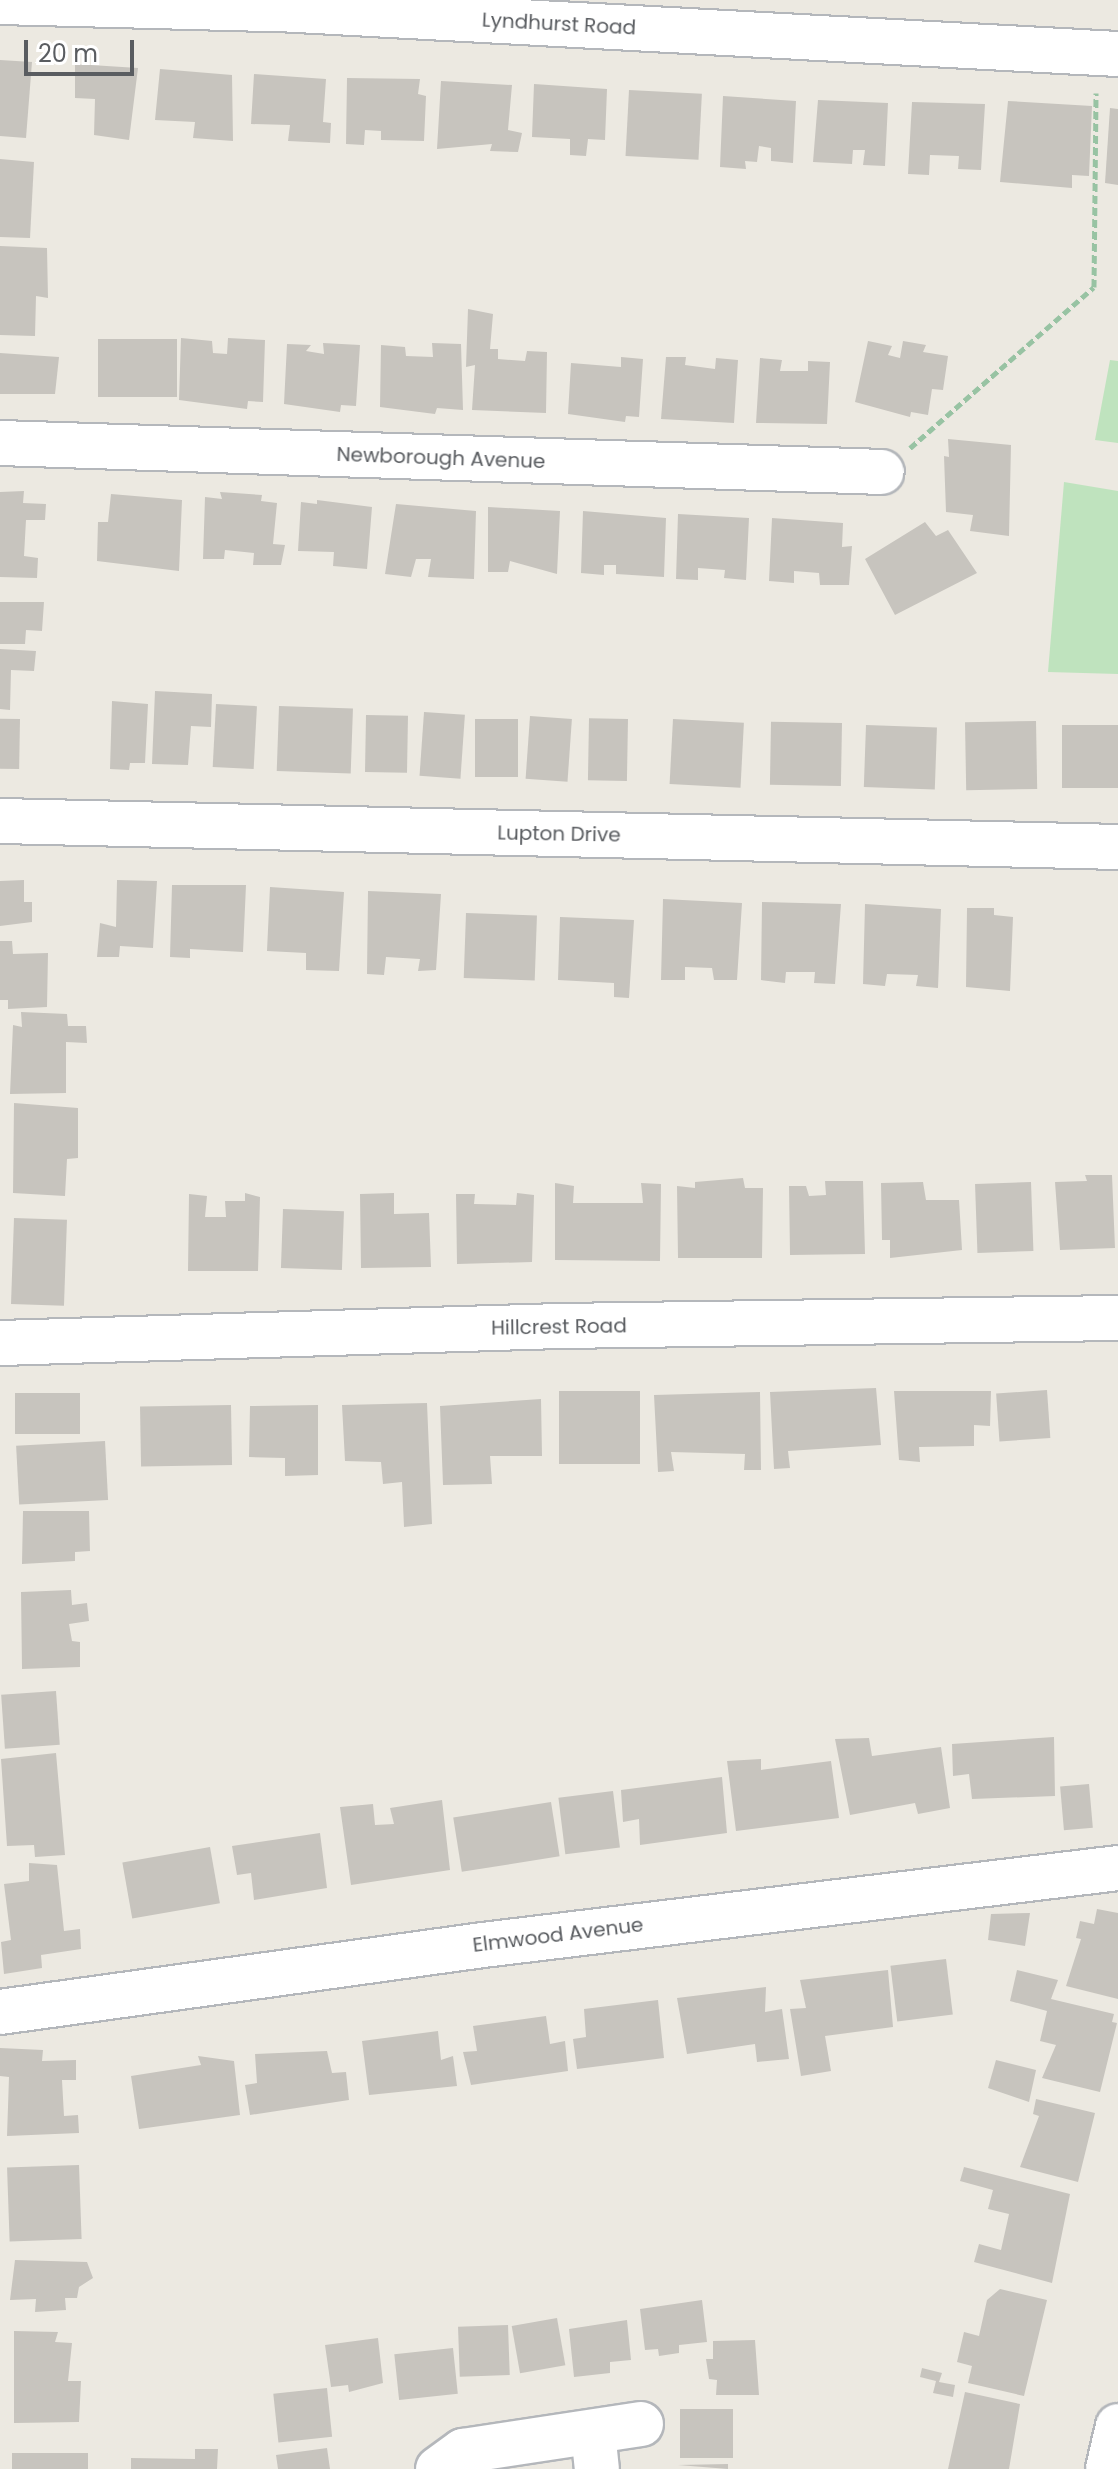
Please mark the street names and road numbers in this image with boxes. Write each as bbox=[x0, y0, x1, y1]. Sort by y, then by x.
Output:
street label: Lyndhurst Road bbox=[481, 8, 637, 40]
street label: Newborough Avenue bbox=[336, 442, 546, 474]
street label: Lupton Drive bbox=[497, 821, 621, 847]
street label: Hillcrest Road bbox=[491, 1314, 627, 1340]
street label: Elmwood Avenue bbox=[471, 1913, 645, 1957]

